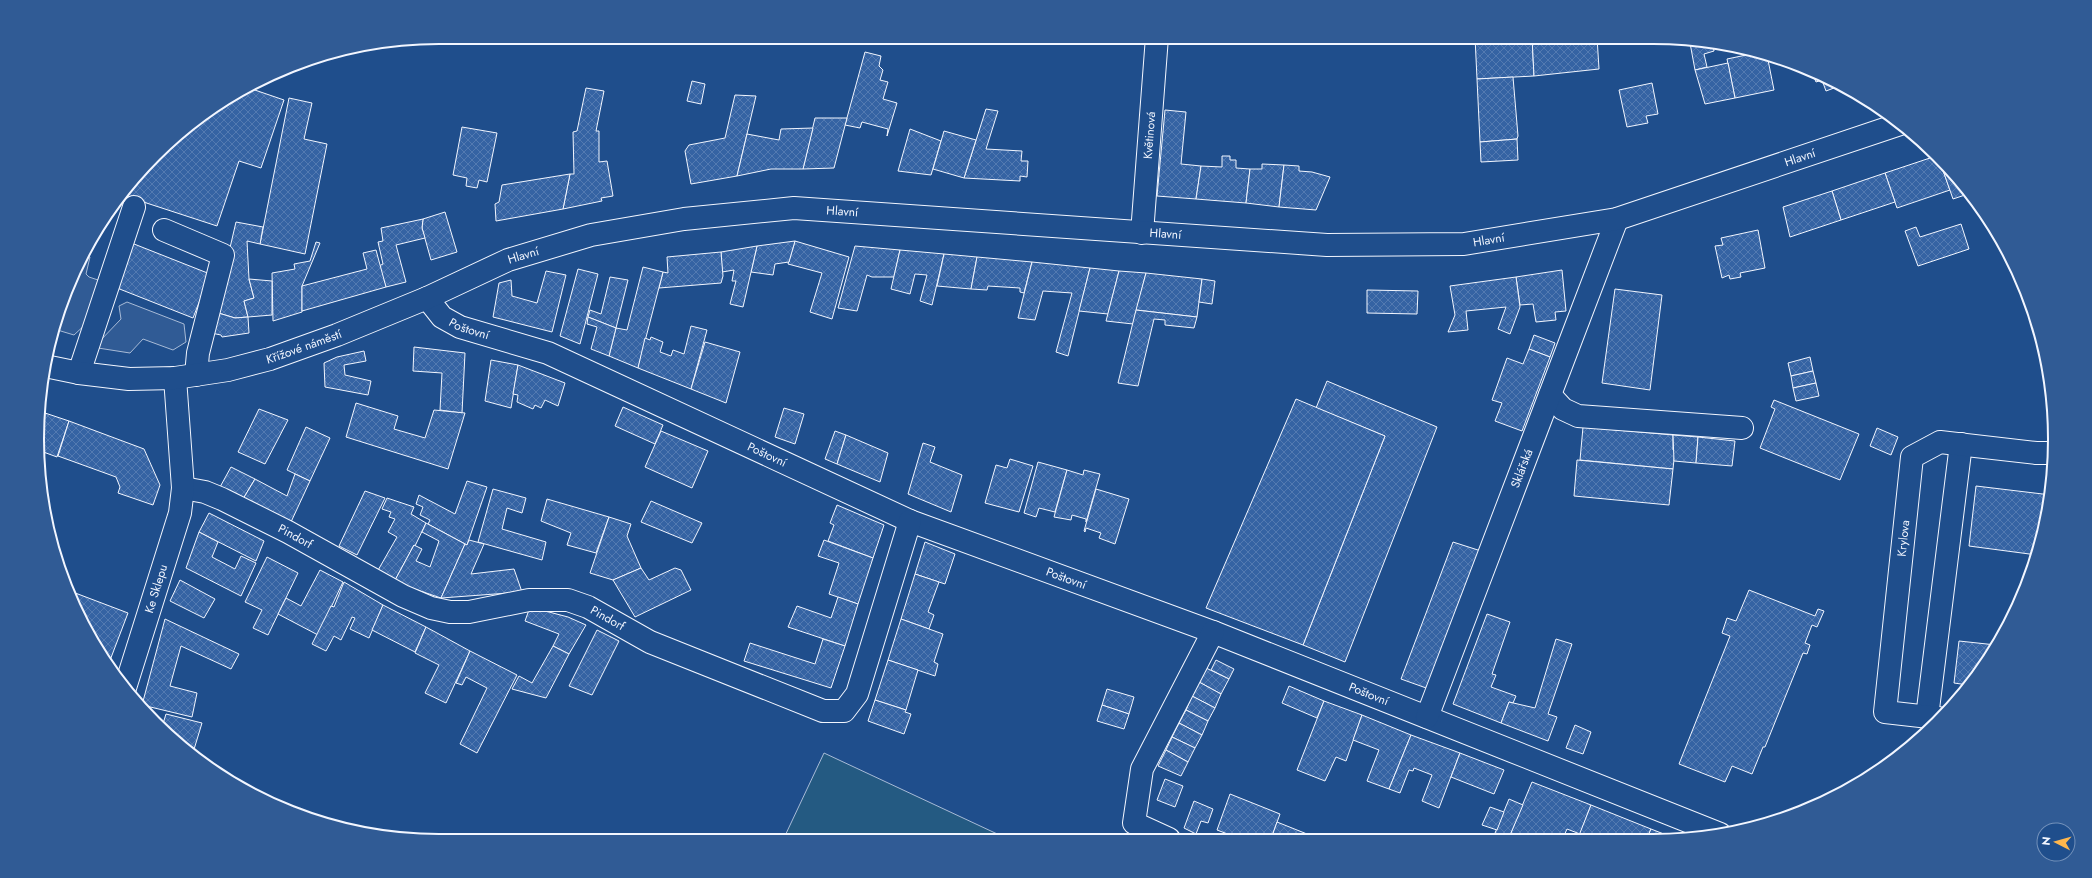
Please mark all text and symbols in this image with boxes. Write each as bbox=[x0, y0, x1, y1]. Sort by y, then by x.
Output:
street label: Květinová bbox=[1139, 111, 1160, 160]
street label: Hlavní bbox=[1782, 144, 1819, 171]
street label: Hlavní bbox=[826, 201, 860, 221]
street label: Hlavní bbox=[1149, 224, 1183, 244]
street label: Hlavní bbox=[1472, 228, 1507, 251]
street label: Hlavní bbox=[505, 242, 542, 269]
street label: Poštovní bbox=[445, 313, 492, 344]
street label: Křížové náměstí bbox=[264, 325, 345, 369]
street label: Poštovní bbox=[744, 438, 790, 472]
street label: Sklářská bbox=[1506, 446, 1538, 491]
street label: Pindorf bbox=[275, 519, 316, 553]
street label: Krylova bbox=[1893, 519, 1914, 558]
street label: Ke Sklepu bbox=[140, 562, 172, 615]
street label: Poštovní bbox=[1044, 563, 1090, 594]
street label: Pindorf bbox=[587, 601, 629, 635]
street label: Poštovní bbox=[1346, 678, 1392, 710]
north arrow bbox=[2036, 822, 2076, 862]
text: N bbox=[2038, 836, 2054, 846]

